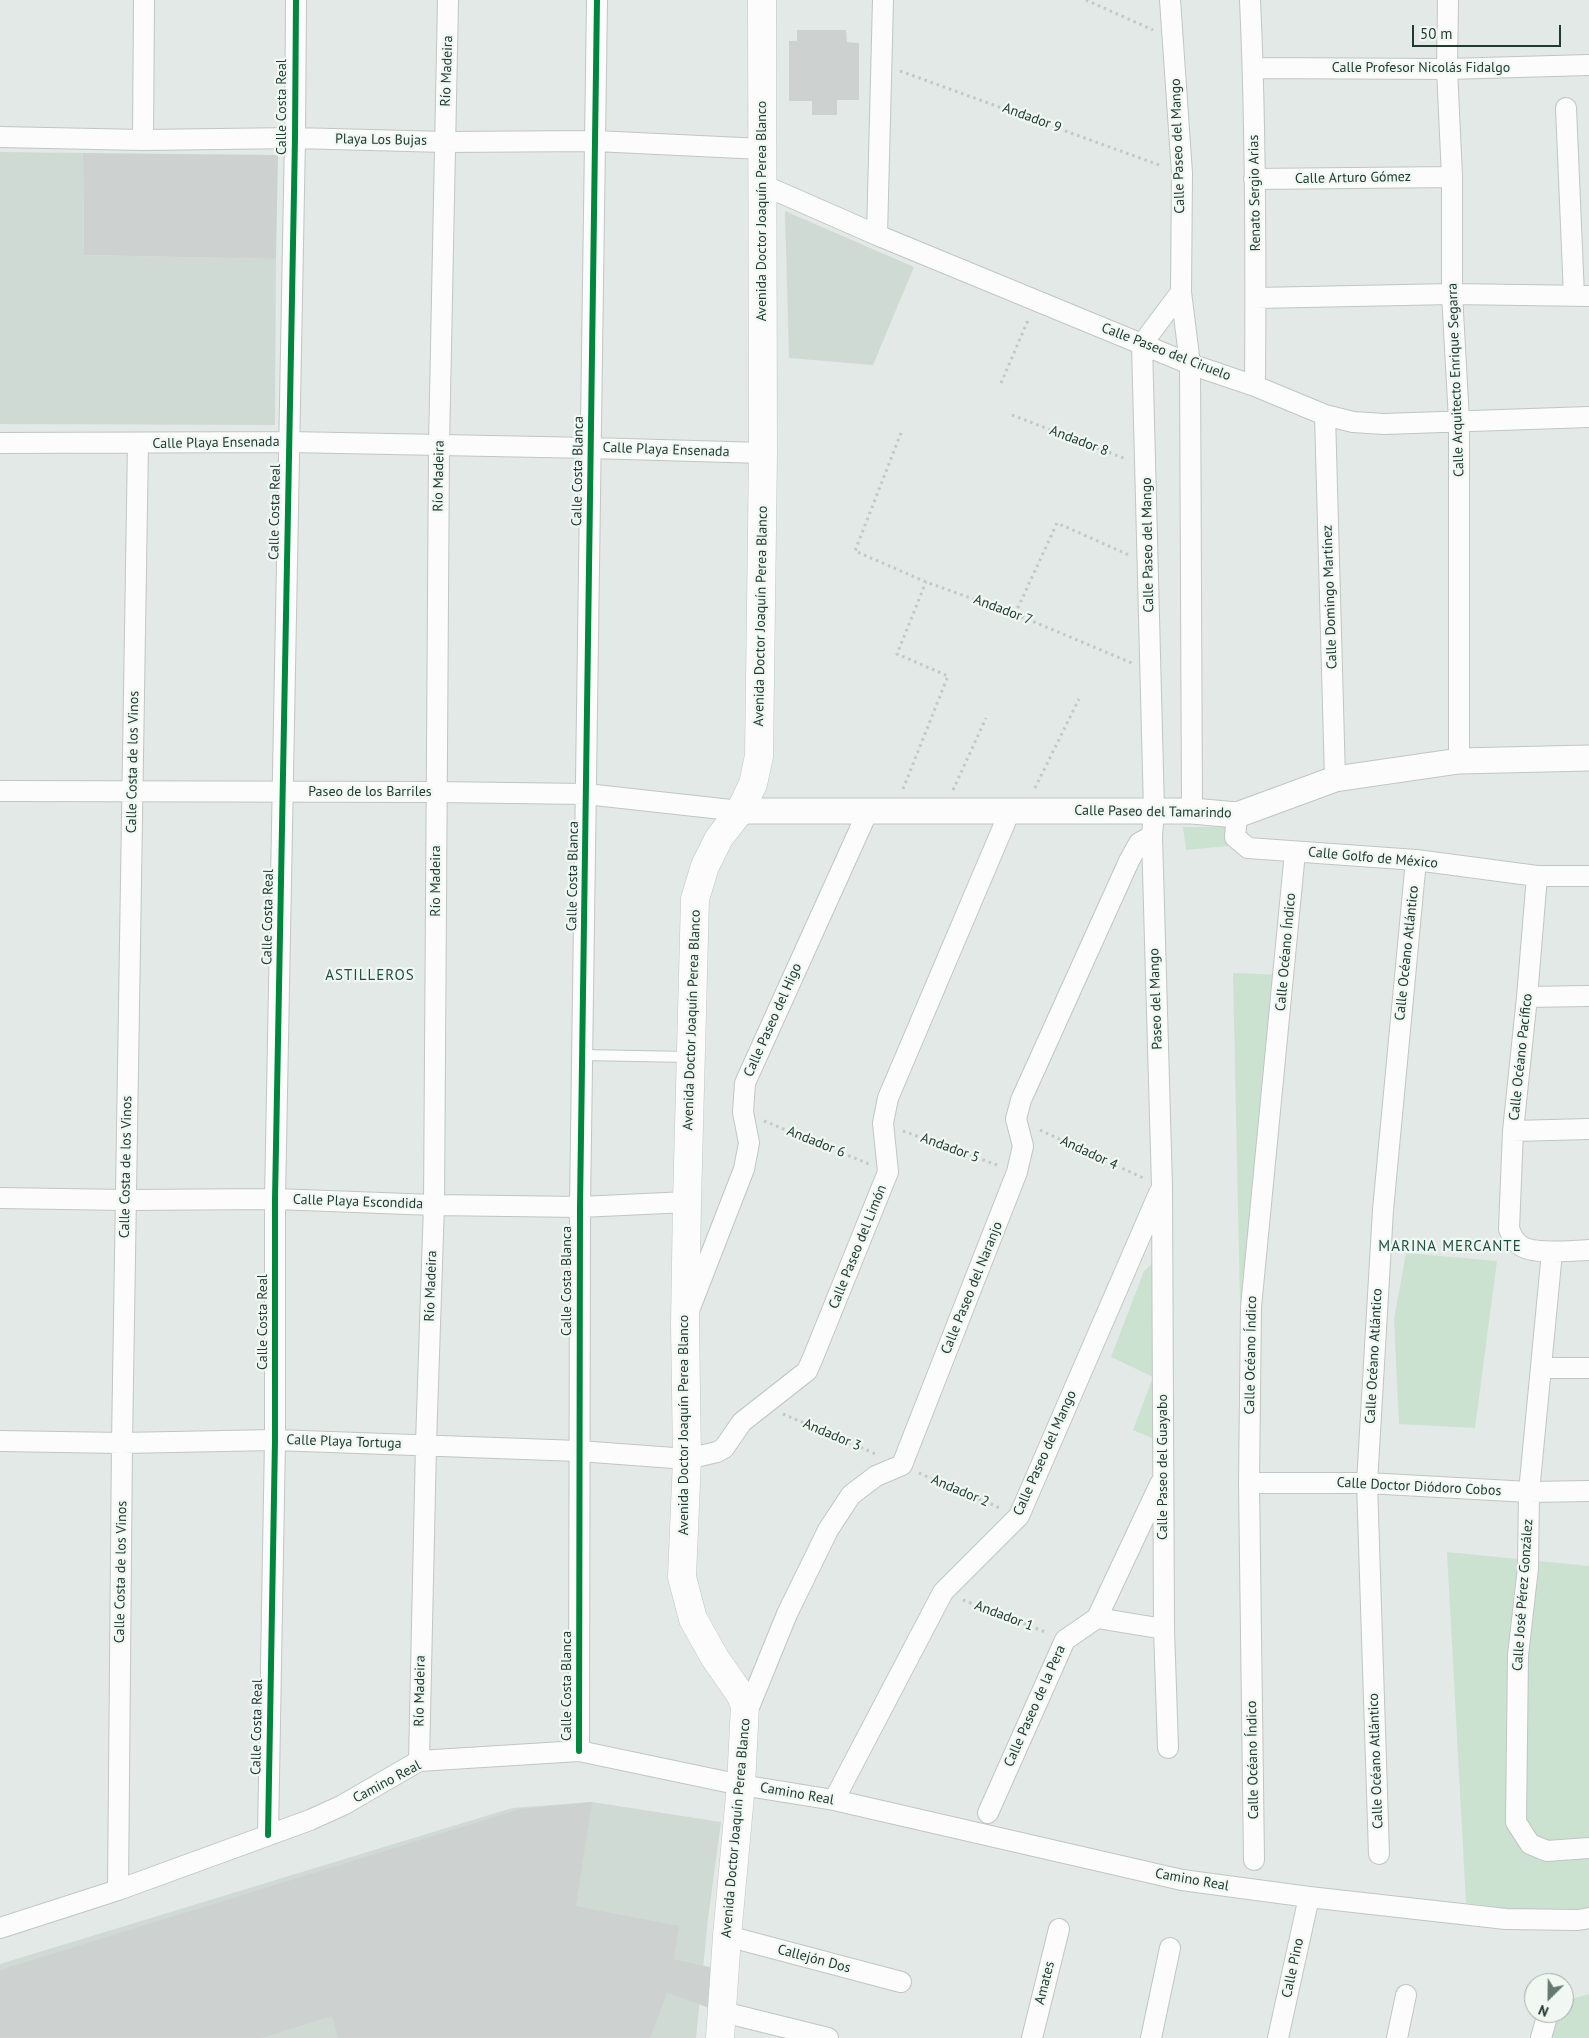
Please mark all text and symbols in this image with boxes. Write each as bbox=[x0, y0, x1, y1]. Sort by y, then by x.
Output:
scale bar bbox=[1414, 15, 1563, 47]
text: 50 m bbox=[1420, 24, 1453, 43]
street label: Río Madeira bbox=[437, 35, 457, 107]
street label: Calle Costa Real bbox=[274, 59, 290, 155]
street label: Calle Profesor Nicolás Fidalgo bbox=[1332, 60, 1510, 76]
street label: Calle Paseo del Mango bbox=[1167, 78, 1189, 214]
street label: Andador 9 bbox=[1000, 100, 1064, 136]
street label: Avenida Doctor Joaquín Perea Blanco bbox=[754, 101, 770, 321]
street label: Playa Los Bujas bbox=[335, 131, 427, 149]
street label: Renato Sergio Arias bbox=[1246, 135, 1264, 251]
street label: Calle Arturo Gómez bbox=[1295, 169, 1411, 187]
street label: Calle Arquitecto Enrique Segarra bbox=[1444, 283, 1468, 477]
street label: Calle Paseo del Ciruelo bbox=[1099, 320, 1233, 384]
street label: Calle Costa Blanca bbox=[569, 416, 587, 526]
street label: Andador 8 bbox=[1047, 422, 1111, 460]
street label: Calle Playa Ensenada bbox=[152, 433, 280, 453]
street label: Calle Playa Ensenada bbox=[602, 439, 730, 461]
street label: Río Madeira bbox=[430, 440, 448, 512]
street label: Calle Costa Real bbox=[266, 464, 284, 560]
street label: Calle Paseo del Mango bbox=[1138, 477, 1158, 613]
street label: Avenida Doctor Joaquín Perea Blanco bbox=[751, 506, 771, 726]
street label: Calle Domingo Martínez bbox=[1319, 525, 1341, 669]
street label: Andador 7 bbox=[971, 591, 1035, 629]
street label: Calle Costa de los Vinos bbox=[123, 691, 143, 833]
street label: Paseo de los Barriles bbox=[308, 784, 432, 800]
street label: Calle Paseo del Tamarindo bbox=[1074, 802, 1232, 822]
street label: Calle Costa Blanca bbox=[564, 821, 582, 931]
street label: Calle Golfo de México bbox=[1307, 844, 1439, 872]
street label: Río Madeira bbox=[428, 845, 444, 917]
street label: Calle Costa Real bbox=[259, 869, 277, 965]
street label: Calle Océano Atlántico bbox=[1392, 885, 1422, 1021]
street label: Calle Océano Índico bbox=[1272, 892, 1300, 1012]
street label: Avenida Doctor Joaquín Perea Blanco bbox=[680, 909, 704, 1131]
street label: Paseo del Mango bbox=[1146, 948, 1166, 1050]
street label: Calle Paseo del Higo bbox=[740, 961, 806, 1079]
district label: ASTILLEROS bbox=[324, 967, 416, 985]
street label: Calle Océano Pacífico bbox=[1506, 993, 1536, 1121]
street label: Calle Costa de los Vinos bbox=[116, 1096, 136, 1238]
street label: Andador 6 bbox=[784, 1123, 848, 1161]
street label: Andador 5 bbox=[918, 1130, 982, 1166]
street label: Andador 4 bbox=[1058, 1132, 1120, 1174]
street label: Calle Paseo del Limón bbox=[825, 1183, 891, 1311]
street label: Calle Playa Escondida bbox=[293, 1191, 423, 1213]
street label: Calle Paseo del Naranjo bbox=[938, 1219, 1006, 1357]
street label: Calle Costa Blanca bbox=[559, 1226, 575, 1336]
district label: MARINA MERCANTE bbox=[1376, 1238, 1524, 1256]
street label: Río Madeira bbox=[421, 1250, 441, 1322]
street label: Calle Costa Real bbox=[255, 1274, 271, 1370]
street label: Calle Océano Atlántico bbox=[1362, 1288, 1386, 1424]
street label: Calle Océano Índico bbox=[1242, 1295, 1260, 1415]
street label: Avenida Doctor Joaquín Perea Blanco bbox=[676, 1315, 692, 1535]
street label: Calle Paseo del Mango bbox=[1010, 1388, 1080, 1518]
street label: Calle Paseo del Guayabo bbox=[1155, 1394, 1171, 1540]
street label: Andador 3 bbox=[800, 1415, 864, 1455]
street label: Calle Playa Tortuga bbox=[286, 1432, 402, 1452]
street label: Andador 2 bbox=[928, 1471, 992, 1511]
street label: Calle Doctor Diódoro Cobos bbox=[1336, 1474, 1502, 1500]
street label: Calle Costa de los Vinos bbox=[111, 1501, 131, 1643]
street label: Calle José Pérez González bbox=[1509, 1518, 1537, 1672]
street label: Andador 1 bbox=[972, 1597, 1036, 1635]
street label: Calle Costa Blanca bbox=[559, 1631, 575, 1741]
street label: Calle Paseo de la Pera bbox=[1001, 1643, 1069, 1769]
street label: Río Madeira bbox=[411, 1655, 429, 1727]
street label: Calle Costa Real bbox=[248, 1679, 266, 1775]
street label: Calle Océano Atlántico bbox=[1365, 1693, 1387, 1829]
street label: Calle Océano Índico bbox=[1244, 1700, 1262, 1820]
street label: Avenida Doctor Joaquín Perea Blanco bbox=[718, 1717, 754, 1939]
street label: Camino Real bbox=[350, 1757, 424, 1807]
street label: Camino Real bbox=[759, 1779, 835, 1809]
street label: Camino Real bbox=[1154, 1865, 1230, 1895]
street label: Calle Pino bbox=[1278, 1937, 1308, 1999]
street label: Callejón Dos bbox=[776, 1941, 852, 1977]
street label: Amates bbox=[1032, 1960, 1058, 2006]
north arrow bbox=[1524, 1973, 1574, 2023]
text: N bbox=[1536, 2001, 1551, 2021]

